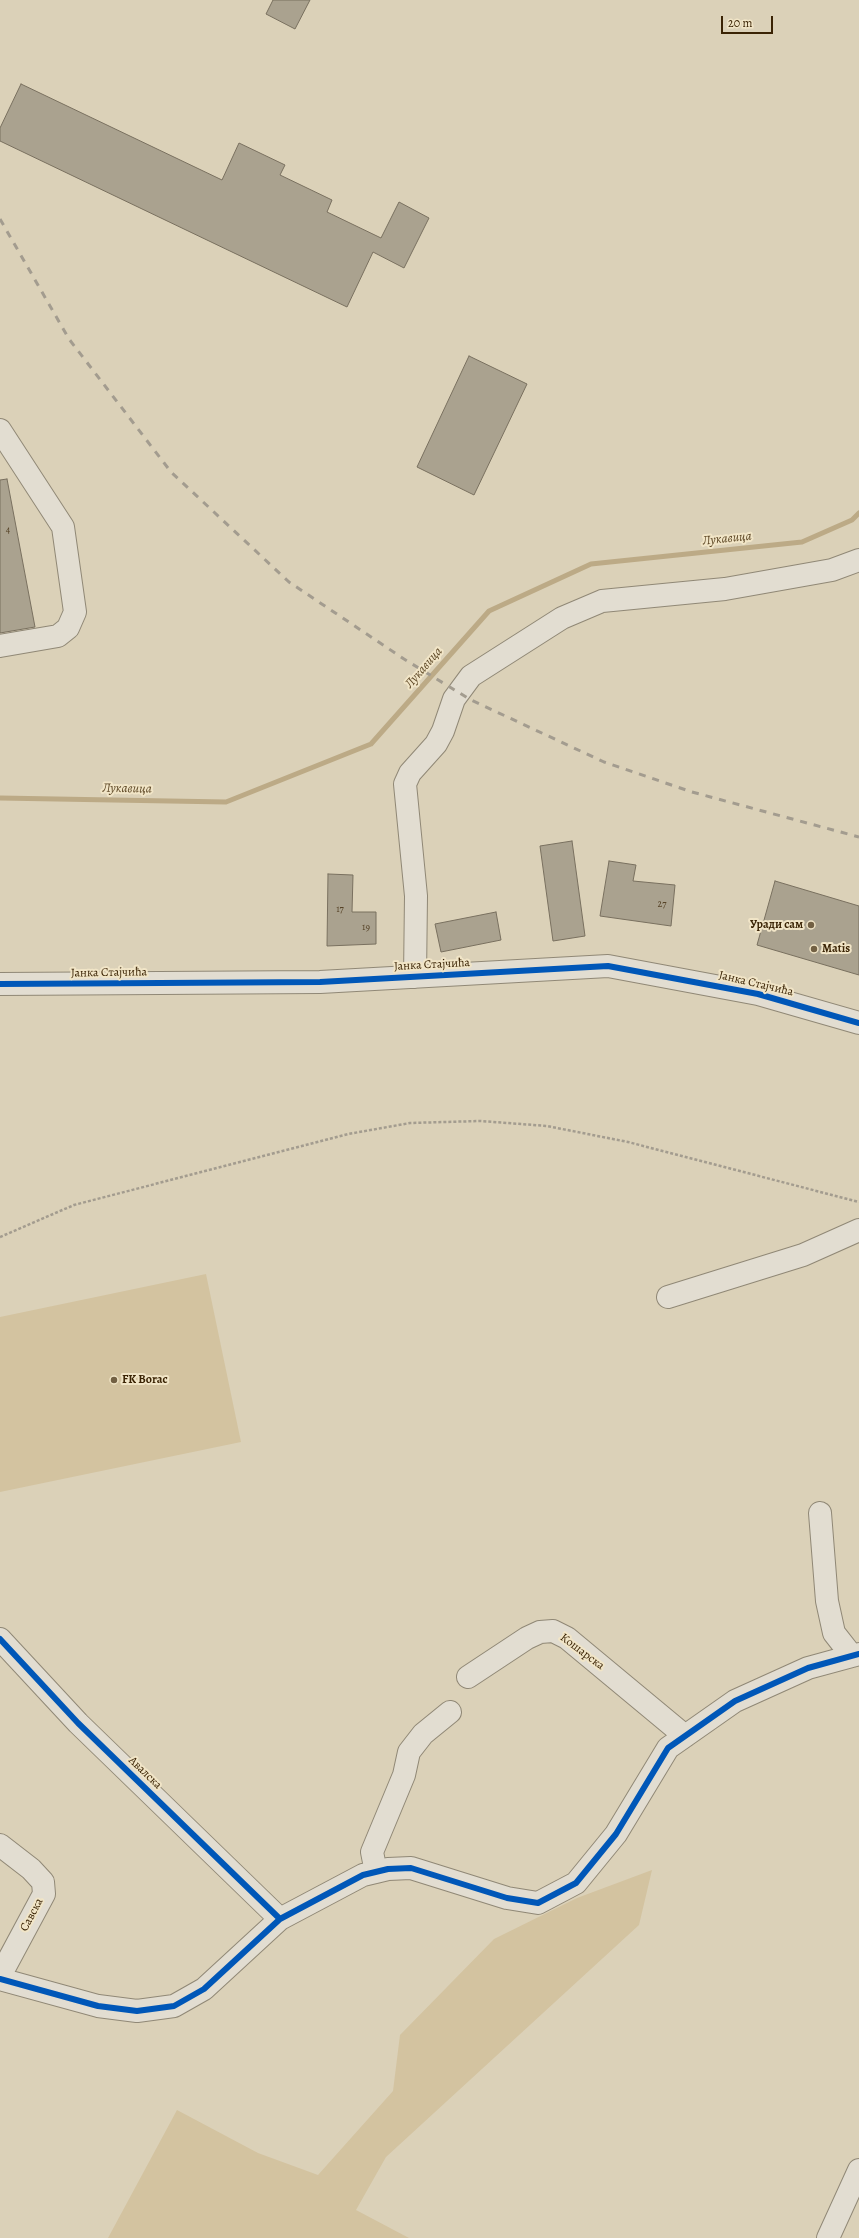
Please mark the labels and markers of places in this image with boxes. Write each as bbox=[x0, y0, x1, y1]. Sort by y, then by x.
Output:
place label: Уради сам bbox=[750, 918, 803, 932]
marker: Уради сам bbox=[806, 920, 816, 930]
place label: Matis bbox=[822, 942, 850, 956]
marker: Matis bbox=[809, 944, 819, 954]
place label: FK Borac bbox=[122, 1373, 168, 1387]
marker: FK Borac bbox=[109, 1375, 119, 1385]

